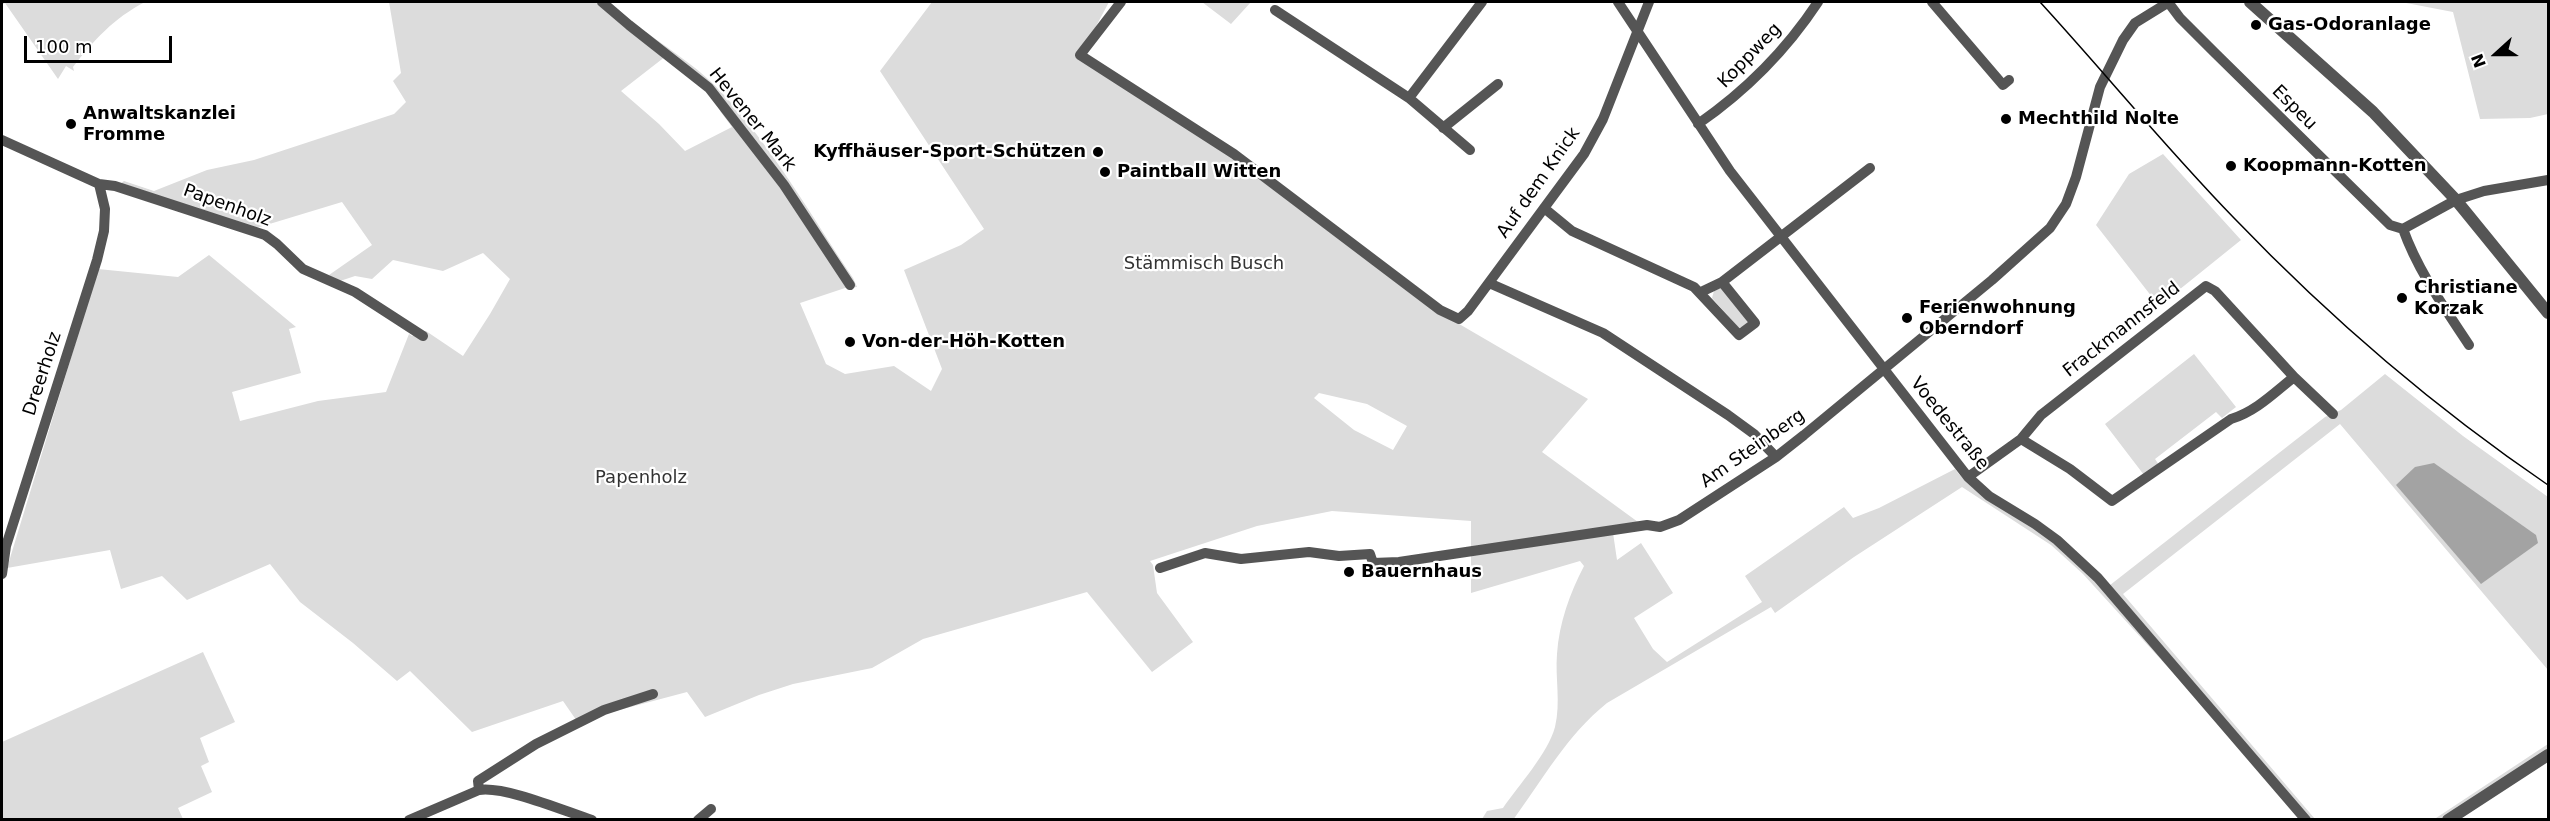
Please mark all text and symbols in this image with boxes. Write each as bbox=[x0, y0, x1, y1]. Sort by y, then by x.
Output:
place label: Gas-Odoranlage bbox=[2268, 14, 2431, 36]
marker: Gas-Odoranlage bbox=[2249, 18, 2263, 32]
street label: Koppweg bbox=[1714, 19, 1786, 93]
scale bar bbox=[27, 24, 176, 62]
north arrow bbox=[2466, 24, 2526, 84]
text: 100 m bbox=[35, 36, 93, 57]
text: N bbox=[2467, 51, 2490, 70]
street label: Hevener Mark bbox=[704, 64, 800, 176]
street label: Espeu bbox=[2267, 81, 2321, 135]
place label: Anwaltskanzlei Fromme bbox=[83, 103, 236, 146]
place label: Mechthild Nolte bbox=[2018, 108, 2179, 130]
marker: Mechthild Nolte bbox=[1999, 112, 2013, 126]
marker: Anwaltskanzlei Fromme bbox=[64, 117, 78, 131]
street label: Auf dem Knick bbox=[1493, 124, 1585, 242]
place label: Kyffhäuser-Sport-Schützen bbox=[813, 141, 1086, 163]
marker: Kyffhäuser-Sport-Schützen bbox=[1091, 145, 1105, 159]
place label: Koopmann-Kotten bbox=[2243, 155, 2426, 177]
marker: Koopmann-Kotten bbox=[2224, 159, 2238, 173]
place label: Paintball Witten bbox=[1117, 161, 1281, 183]
marker: Paintball Witten bbox=[1098, 165, 1112, 179]
street label: Papenholz bbox=[180, 180, 274, 232]
park label: Stämmisch Busch bbox=[1124, 253, 1284, 275]
place label: Christiane Korzak bbox=[2414, 277, 2518, 320]
street label: Frackmannsfeld bbox=[2059, 278, 2185, 382]
marker: Christiane Korzak bbox=[2395, 291, 2409, 305]
place label: Ferienwohnung Oberndorf bbox=[1919, 297, 2076, 340]
marker: Ferienwohnung Oberndorf bbox=[1900, 311, 1914, 325]
street label: Dreerholz bbox=[19, 329, 67, 419]
place label: Von-der-Höh-Kotten bbox=[862, 331, 1065, 353]
marker: Von-der-Höh-Kotten bbox=[843, 335, 857, 349]
street label: Voedestraße bbox=[1905, 373, 1993, 475]
street label: Am Steinberg bbox=[1697, 405, 1809, 493]
park label: Papenholz bbox=[595, 467, 687, 489]
place label: Bauernhaus bbox=[1361, 561, 1482, 583]
marker: Bauernhaus bbox=[1342, 565, 1356, 579]

